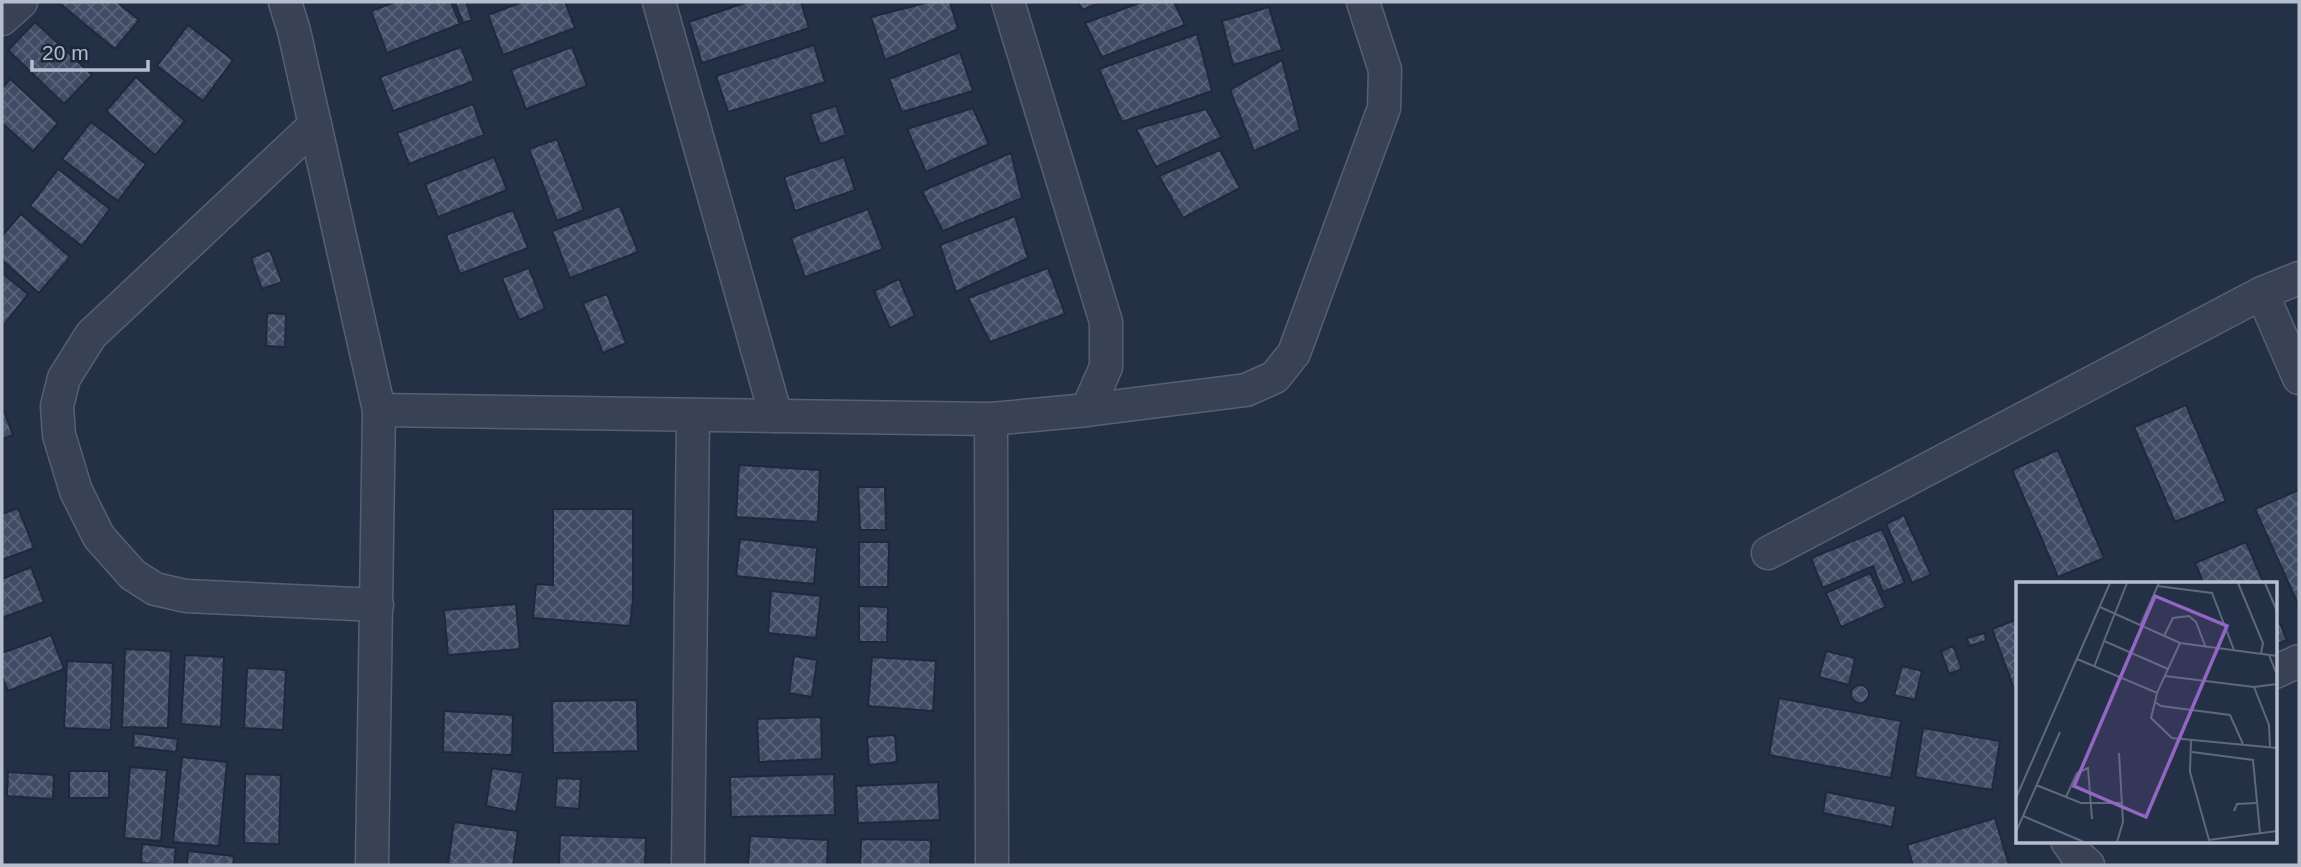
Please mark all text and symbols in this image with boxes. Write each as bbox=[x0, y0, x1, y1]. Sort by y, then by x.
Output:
scale bar bbox=[32, 28, 147, 72]
text: 20 m bbox=[42, 41, 89, 64]
inset map bbox=[2016, 582, 2276, 842]

